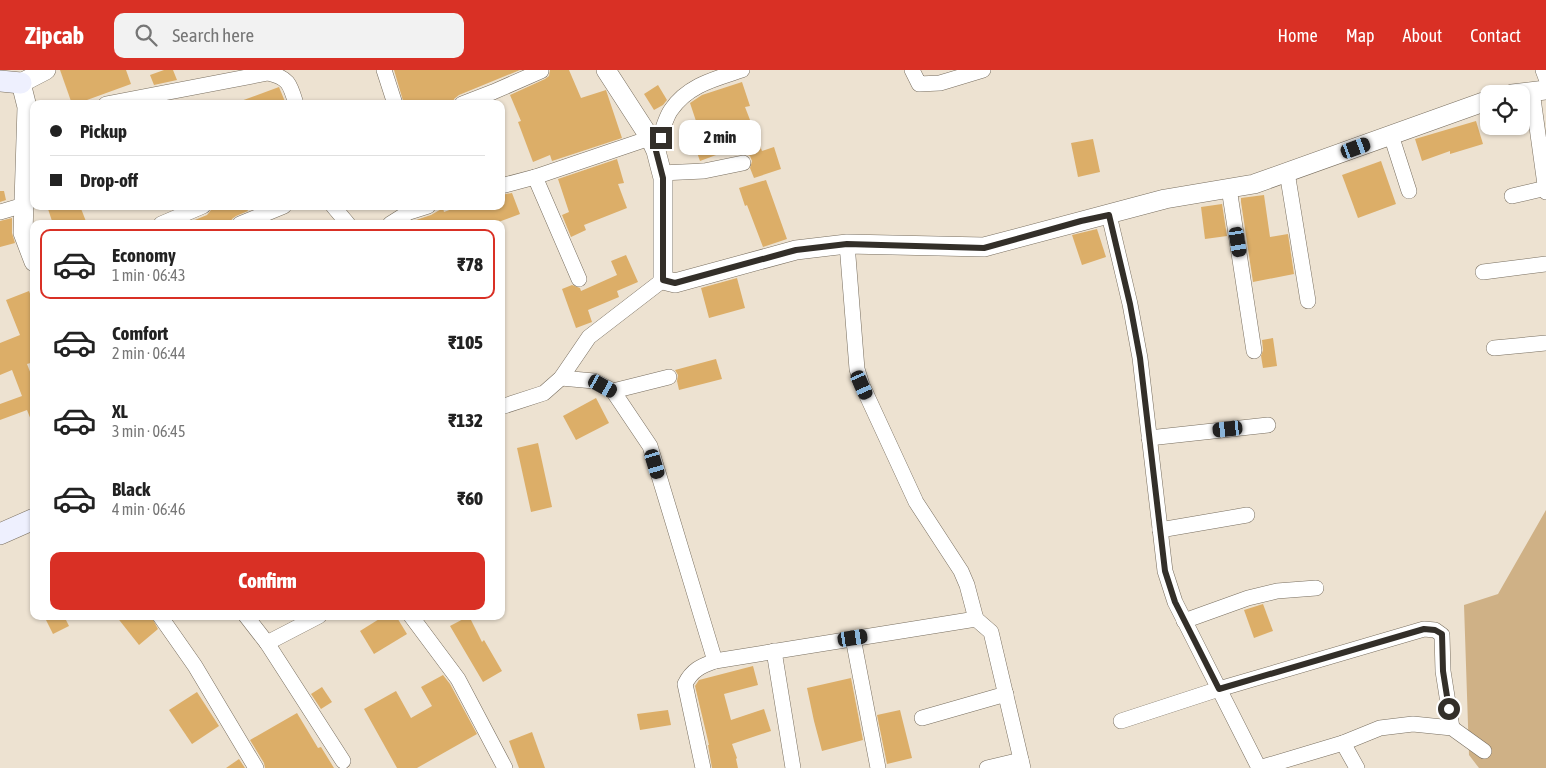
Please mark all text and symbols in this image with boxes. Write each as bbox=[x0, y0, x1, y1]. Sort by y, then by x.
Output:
search box bbox=[114, 13, 464, 58]
icon: search bbox=[132, 21, 160, 49]
text: Zipcab bbox=[25, 22, 84, 49]
text: Search here bbox=[172, 24, 254, 46]
text: Home bbox=[1278, 25, 1318, 46]
text: Map bbox=[1346, 25, 1375, 46]
text: About bbox=[1403, 25, 1442, 46]
text: Contact bbox=[1470, 25, 1521, 46]
map controls bbox=[1480, 85, 1530, 135]
button: locate bbox=[1480, 85, 1530, 135]
text: Pickup bbox=[80, 120, 127, 142]
callout: 2 min bbox=[678, 120, 761, 156]
route end bbox=[650, 127, 672, 149]
text: 2 min bbox=[704, 128, 736, 146]
car bbox=[1339, 136, 1372, 160]
text: Drop-off bbox=[80, 169, 138, 191]
car bbox=[1228, 226, 1247, 258]
icon: car bbox=[52, 242, 97, 287]
text: Economy bbox=[112, 244, 176, 266]
text: ₹78 bbox=[457, 253, 483, 275]
text: 1 min · 06:43 bbox=[112, 266, 185, 284]
icon: car bbox=[52, 320, 97, 365]
text: Comfort bbox=[112, 322, 168, 344]
text: ₹105 bbox=[448, 331, 483, 353]
text: 2 min · 06:44 bbox=[112, 344, 185, 362]
car bbox=[849, 368, 874, 402]
car bbox=[586, 372, 619, 400]
icon: car bbox=[52, 398, 97, 443]
text: XL bbox=[112, 400, 128, 422]
text: ₹132 bbox=[448, 409, 483, 431]
car bbox=[1212, 420, 1243, 438]
text: 3 min · 06:45 bbox=[112, 422, 185, 440]
car bbox=[643, 447, 666, 481]
icon: car bbox=[52, 476, 97, 521]
text: Black bbox=[112, 478, 150, 500]
text: ₹60 bbox=[457, 487, 483, 509]
text: 4 min · 06:46 bbox=[112, 500, 185, 518]
button: Confirm bbox=[50, 552, 485, 610]
car bbox=[837, 628, 868, 648]
route start bbox=[1438, 698, 1460, 720]

